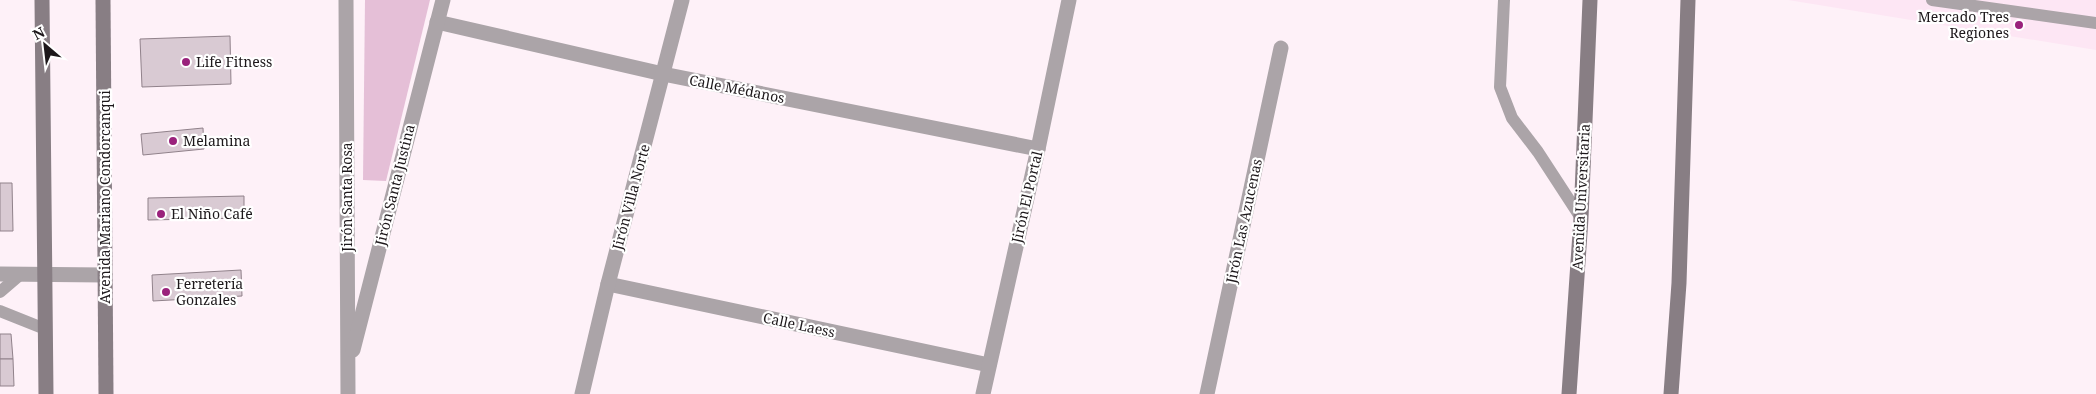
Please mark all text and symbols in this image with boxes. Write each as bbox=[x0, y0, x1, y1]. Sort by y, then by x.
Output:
place label: Mercado Tres Regiones bbox=[1918, 7, 2009, 42]
marker: Mercado Tres Regiones bbox=[2013, 19, 2025, 31]
north arrow bbox=[20, 20, 70, 70]
text: N bbox=[29, 22, 48, 44]
place label: Life Fitness bbox=[196, 52, 272, 71]
marker: Life Fitness bbox=[180, 56, 192, 68]
street label: Calle Médanos bbox=[688, 70, 786, 107]
street label: Avenida Mariano Condorcanqui bbox=[95, 90, 114, 304]
street label: Jirón Santa Justina bbox=[370, 122, 419, 248]
street label: Avenida Universitaria bbox=[1567, 123, 1594, 271]
place label: Melamina bbox=[183, 131, 251, 150]
marker: Melamina bbox=[167, 135, 179, 147]
street label: Jirón Santa Rosa bbox=[337, 142, 356, 253]
street label: Jirón Villa Norte bbox=[607, 142, 654, 253]
street label: Jirón El Portal bbox=[1006, 148, 1046, 246]
street label: Jirón Las Azucenas bbox=[1221, 157, 1266, 286]
place label: El Niño Café bbox=[171, 204, 253, 223]
marker: El Niño Café bbox=[155, 208, 167, 220]
place label: Ferretería Gonzales bbox=[176, 274, 243, 309]
marker: Ferretería Gonzales bbox=[160, 286, 172, 298]
street label: Calle Laess bbox=[761, 308, 837, 341]

